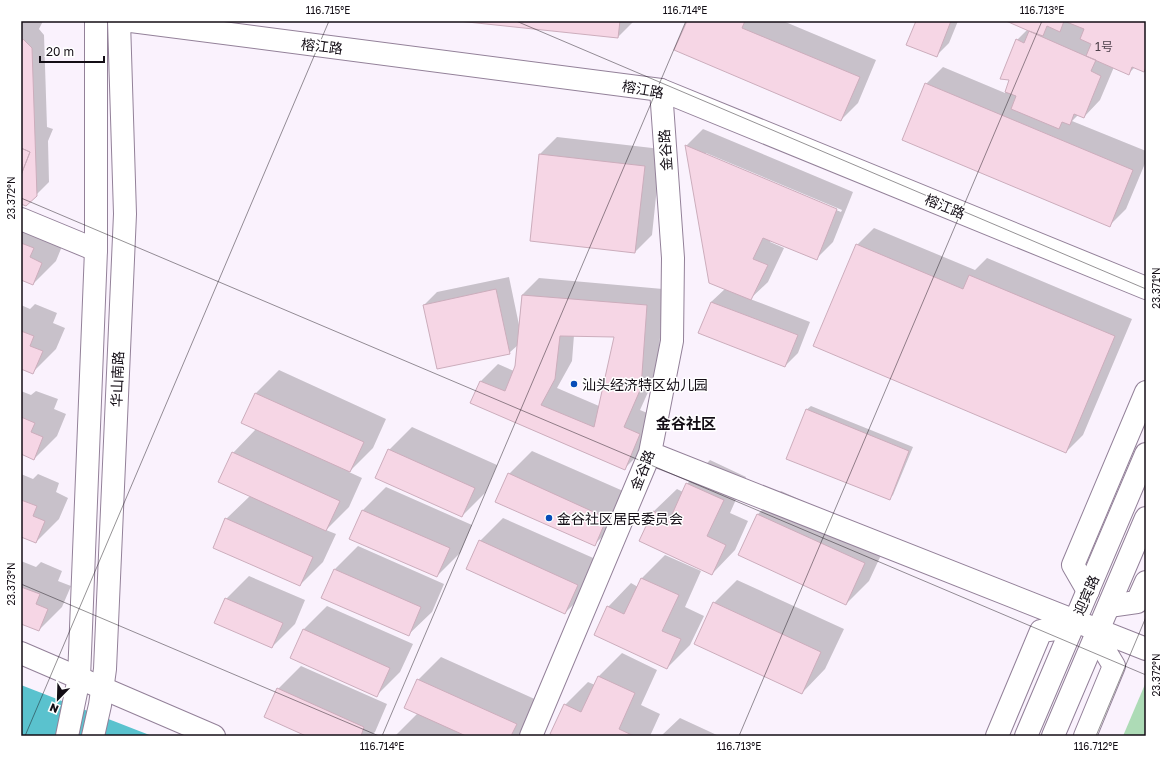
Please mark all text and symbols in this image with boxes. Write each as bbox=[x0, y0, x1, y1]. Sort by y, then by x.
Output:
text: 116.715°E bbox=[306, 4, 350, 16]
text: 116.714°E bbox=[663, 4, 707, 16]
text: 116.713°E bbox=[1020, 4, 1064, 16]
street label: 榕江路 bbox=[300, 35, 344, 57]
scale bar bbox=[40, 38, 104, 64]
house number: 1号 bbox=[1095, 39, 1113, 54]
text: 20 m bbox=[46, 44, 74, 59]
street label: 榕江路 bbox=[621, 77, 665, 101]
street label: 金谷路 bbox=[655, 128, 675, 172]
text: 23.372°N bbox=[5, 176, 17, 220]
street label: 榕江路 bbox=[922, 190, 968, 222]
text: 23.371°N bbox=[1150, 267, 1162, 309]
street label: 华山南路 bbox=[108, 351, 126, 407]
place label: 汕头经济特区幼儿园 bbox=[582, 376, 708, 393]
marker: 汕头经济特区幼儿园 bbox=[569, 379, 579, 389]
district label: 金谷社区 bbox=[656, 414, 716, 432]
street label: 金谷路 bbox=[627, 447, 657, 493]
place label: 金谷社区居民委员会 bbox=[557, 510, 683, 527]
marker: 金谷社区居民委员会 bbox=[544, 513, 554, 523]
text: 23.373°N bbox=[5, 562, 17, 606]
street label: 迎宾路 bbox=[1070, 572, 1102, 618]
text: 23.372°N bbox=[1150, 653, 1162, 697]
north arrow bbox=[38, 679, 78, 719]
text: N bbox=[48, 701, 60, 716]
text: 116.714°E bbox=[360, 740, 404, 752]
text: 116.713°E bbox=[717, 740, 761, 752]
text: 116.712°E bbox=[1074, 740, 1118, 752]

